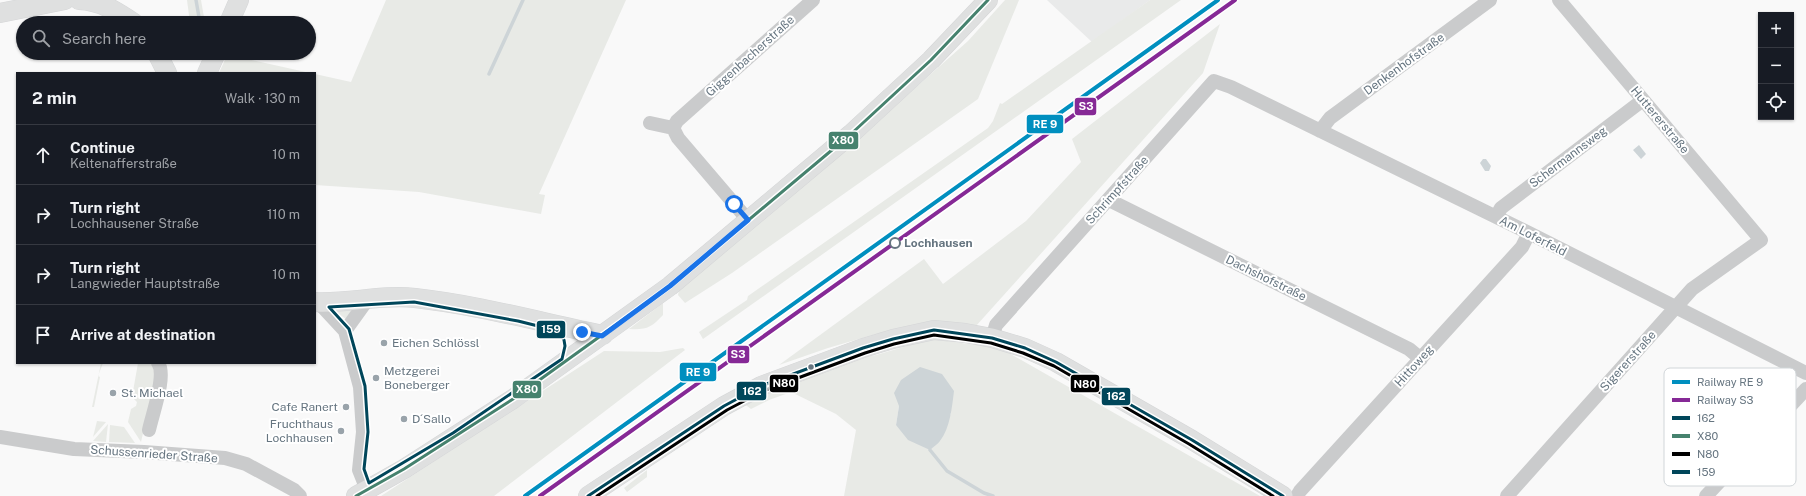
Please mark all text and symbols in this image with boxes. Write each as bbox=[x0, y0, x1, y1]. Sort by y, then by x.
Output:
street label: Giggenbacherstraße bbox=[703, 12, 797, 99]
map controls bbox=[1758, 12, 1794, 120]
button: + bbox=[1758, 12, 1794, 48]
search box bbox=[16, 16, 316, 60]
icon: search bbox=[30, 27, 52, 49]
text: Search here bbox=[62, 30, 146, 47]
street label: Denkenhofstraße bbox=[1361, 30, 1447, 98]
button: − bbox=[1758, 48, 1794, 84]
street label: Huttererstraße bbox=[1628, 84, 1692, 157]
button: locate bbox=[1758, 84, 1794, 120]
text: 2 min bbox=[32, 88, 77, 108]
text: Walk · 130 m bbox=[225, 91, 300, 106]
line badge: S3 bbox=[1074, 97, 1097, 116]
text: S3 bbox=[1079, 100, 1093, 112]
line badge: RE 9 bbox=[1026, 114, 1064, 134]
text: RE 9 bbox=[1033, 118, 1057, 130]
street label: Schermannsweg bbox=[1527, 123, 1609, 191]
line badge: X80 bbox=[828, 131, 859, 150]
text: X80 bbox=[832, 134, 854, 146]
text: Continue bbox=[70, 139, 135, 156]
icon: ahead bbox=[32, 144, 54, 166]
text: 10 m bbox=[272, 147, 300, 162]
street label: Schrimpfstraße bbox=[1083, 153, 1151, 227]
text: Keltenafferstraße bbox=[70, 156, 177, 171]
route start bbox=[725, 195, 743, 213]
text: Turn right bbox=[70, 199, 140, 216]
icon: right bbox=[32, 204, 54, 226]
text: 110 m bbox=[267, 207, 300, 222]
street label: Am Loferfeld bbox=[1497, 213, 1569, 259]
text: Lochhausener Straße bbox=[70, 216, 199, 231]
place label: Lochhausen bbox=[904, 236, 973, 250]
marker: Lochhausen bbox=[889, 237, 901, 249]
street label: Dachshofstraße bbox=[1223, 252, 1309, 304]
text: Turn right bbox=[70, 259, 140, 276]
icon: right bbox=[32, 264, 54, 286]
text: 10 m bbox=[272, 267, 300, 282]
text: Langwieder Hauptstraße bbox=[70, 276, 220, 291]
line badge: 159 bbox=[536, 320, 566, 339]
text: 159 bbox=[541, 323, 561, 335]
route end bbox=[573, 323, 591, 341]
icon: arrive bbox=[32, 324, 54, 346]
text: Arrive at destination bbox=[70, 326, 215, 343]
street label: Sigererstraße bbox=[1597, 328, 1659, 394]
place label: Eichen Schlössl bbox=[392, 336, 480, 350]
marker: Eichen Schlössl bbox=[379, 338, 389, 348]
street label: Hittoweg bbox=[1392, 342, 1436, 390]
line badge: S3 bbox=[727, 345, 750, 364]
text: S3 bbox=[731, 348, 745, 360]
line badge: RE 9 bbox=[679, 362, 717, 382]
unlabelled marker bbox=[806, 362, 816, 372]
place label: Metzgerei Boneberger bbox=[384, 364, 450, 392]
text: RE 9 bbox=[686, 366, 710, 378]
legend bbox=[1664, 368, 1796, 486]
marker: Metzgerei Boneberger bbox=[371, 373, 381, 383]
line badge: N80 bbox=[769, 374, 799, 393]
line badge: N80 bbox=[1070, 374, 1100, 393]
text: Railway RE 9 bbox=[1697, 376, 1763, 388]
text: N80 bbox=[772, 377, 796, 389]
text: N80 bbox=[1073, 378, 1097, 390]
line badge: X80 bbox=[512, 380, 542, 399]
line badge: 162 bbox=[736, 381, 767, 401]
text: X80 bbox=[516, 383, 538, 395]
text: 162 bbox=[743, 385, 761, 397]
place label: St. Michael bbox=[121, 386, 183, 400]
line badge: 162 bbox=[1101, 387, 1131, 406]
marker: St. Michael bbox=[108, 388, 118, 398]
text: 162 bbox=[1107, 390, 1125, 402]
text: Railway S3 bbox=[1697, 394, 1754, 406]
place label: Cafe Ranert bbox=[272, 400, 338, 414]
marker: Cafe Ranert bbox=[341, 402, 351, 412]
place label: D´Sallo bbox=[412, 412, 451, 426]
text: 162 bbox=[1697, 412, 1715, 424]
marker: D´Sallo bbox=[399, 414, 409, 424]
place label: Fruchthaus Lochhausen bbox=[266, 417, 333, 445]
marker: Fruchthaus Lochhausen bbox=[336, 426, 346, 436]
text: X80 bbox=[1697, 430, 1719, 442]
street label: Schussenrieder Straße bbox=[90, 443, 218, 465]
text: N80 bbox=[1697, 448, 1719, 460]
text: 159 bbox=[1697, 466, 1716, 478]

